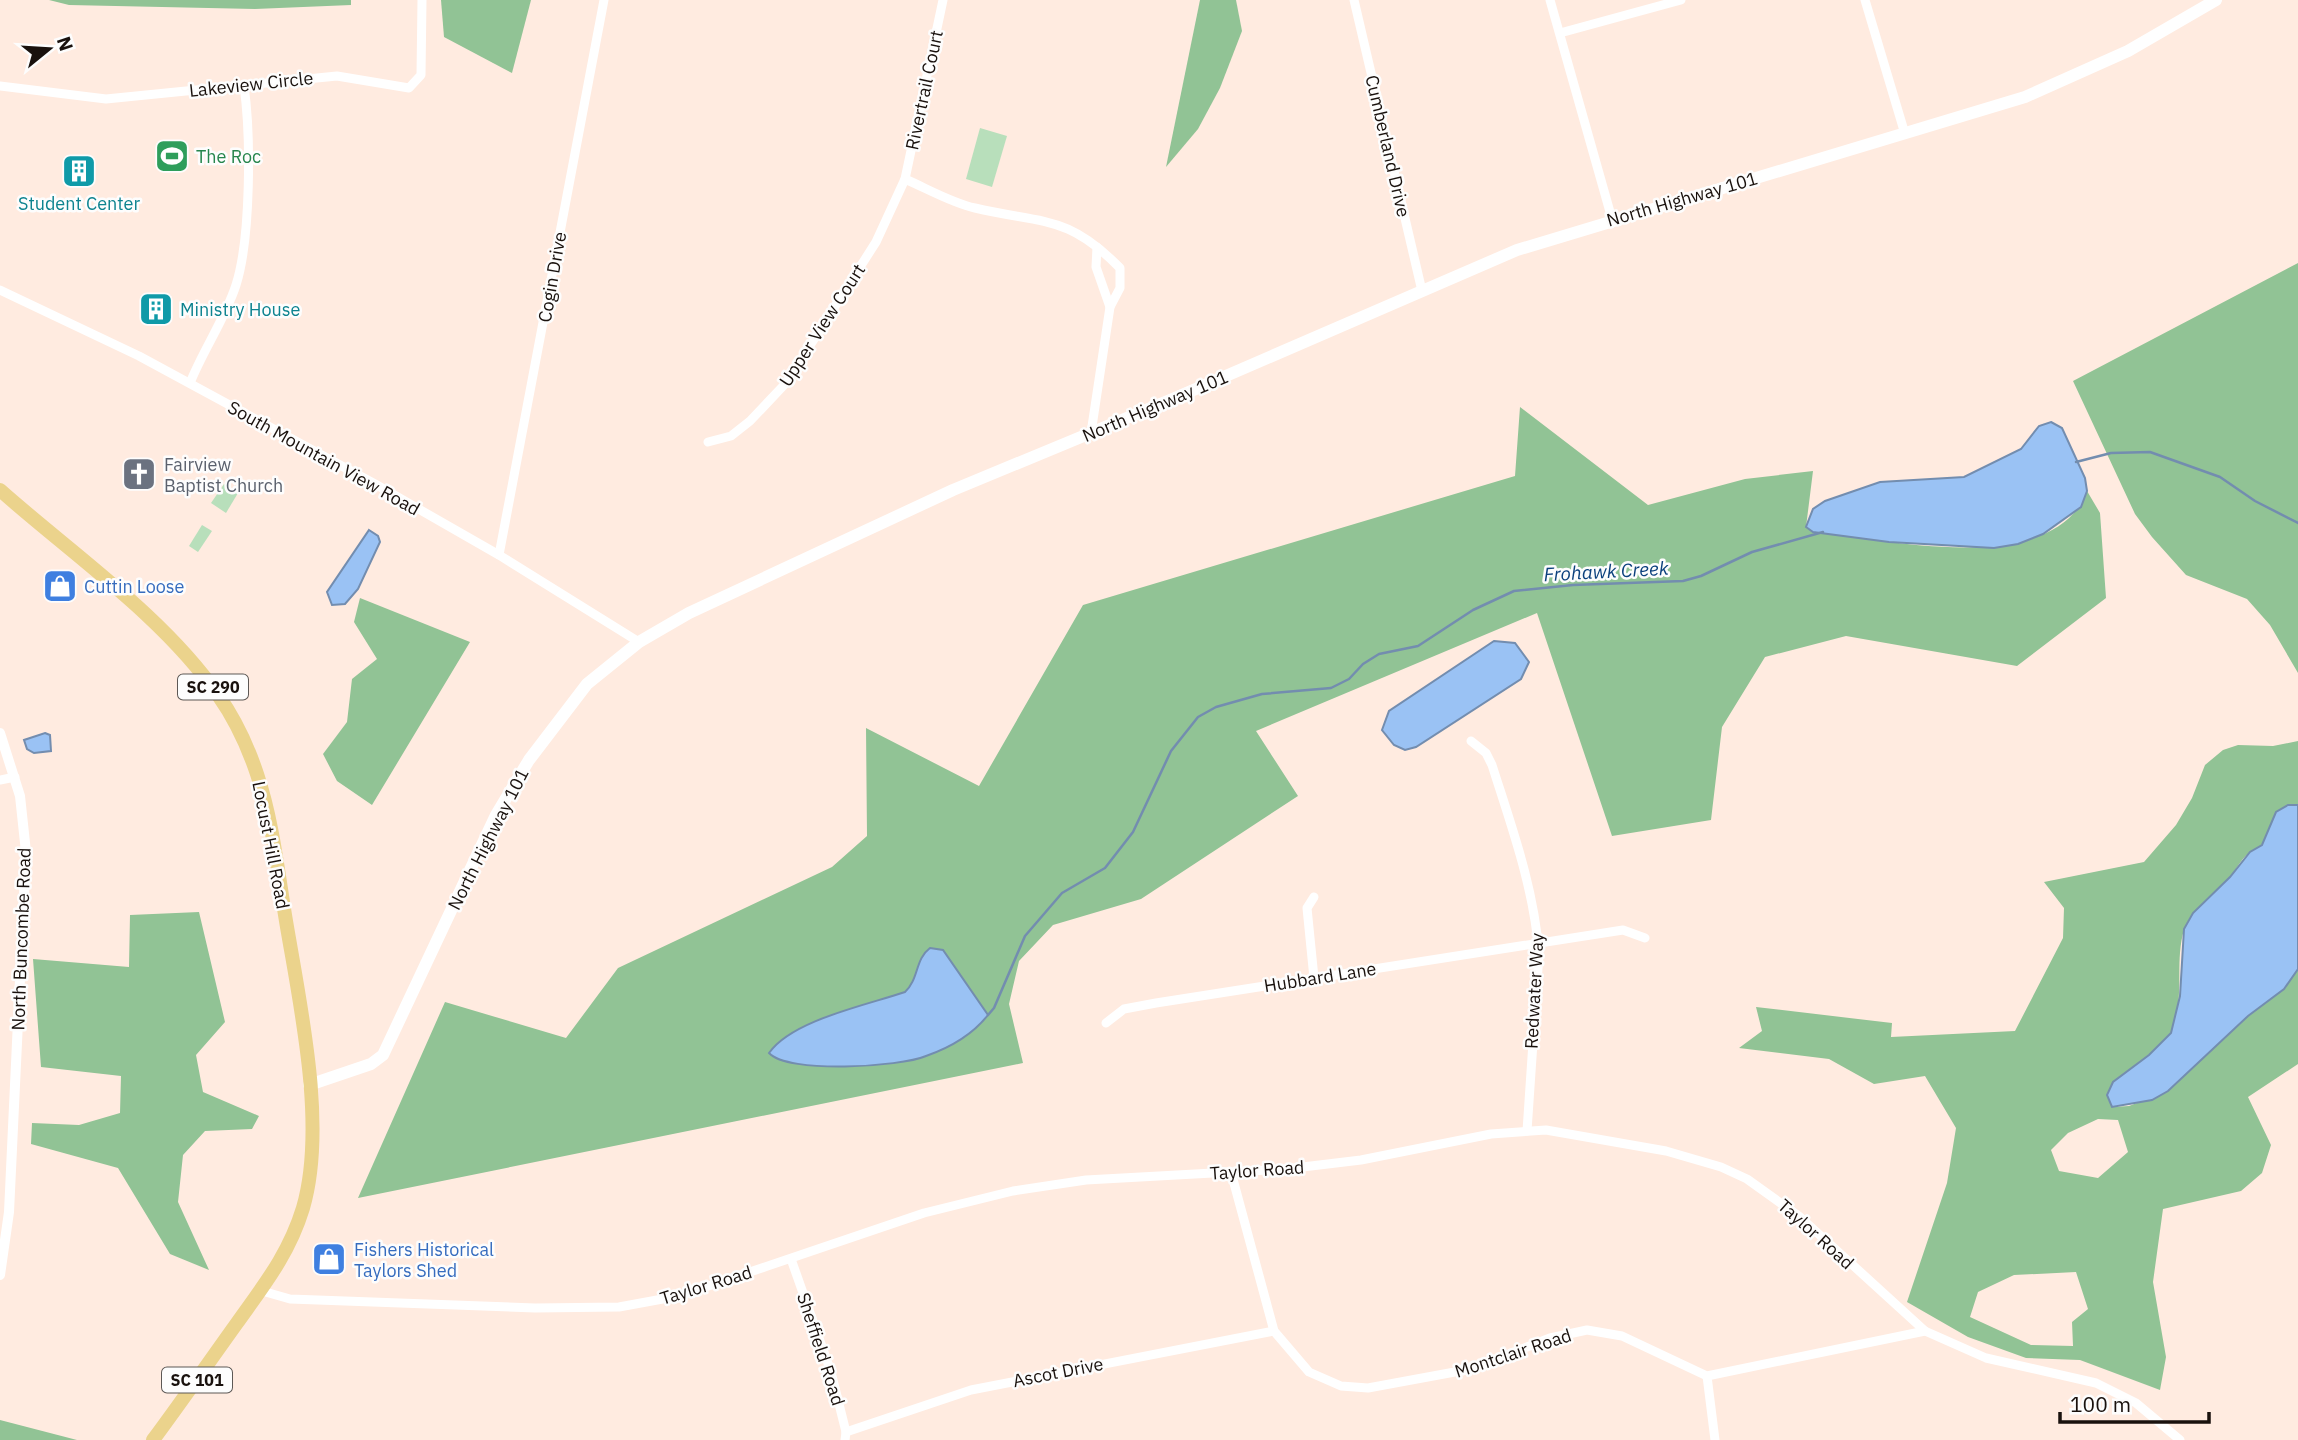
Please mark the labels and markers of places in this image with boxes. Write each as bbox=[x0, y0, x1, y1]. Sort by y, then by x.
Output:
sports icon: The Roc bbox=[153, 137, 191, 175]
place label: The Roc bbox=[196, 145, 261, 168]
building icon: Student Center bbox=[60, 152, 98, 190]
place label: Student Center bbox=[18, 192, 140, 215]
building icon: Ministry House bbox=[137, 290, 175, 328]
place label: Ministry House bbox=[180, 298, 301, 321]
place label: Fairview Baptist Church bbox=[164, 453, 283, 497]
church icon: Fairview Baptist Church bbox=[120, 455, 158, 493]
shop icon: Cuttin Loose bbox=[41, 567, 79, 605]
place label: Cuttin Loose bbox=[84, 575, 185, 598]
place label: Fishers Historical Taylors Shed bbox=[354, 1238, 494, 1282]
shop icon: Fishers Historical Taylors Shed bbox=[310, 1240, 348, 1278]

